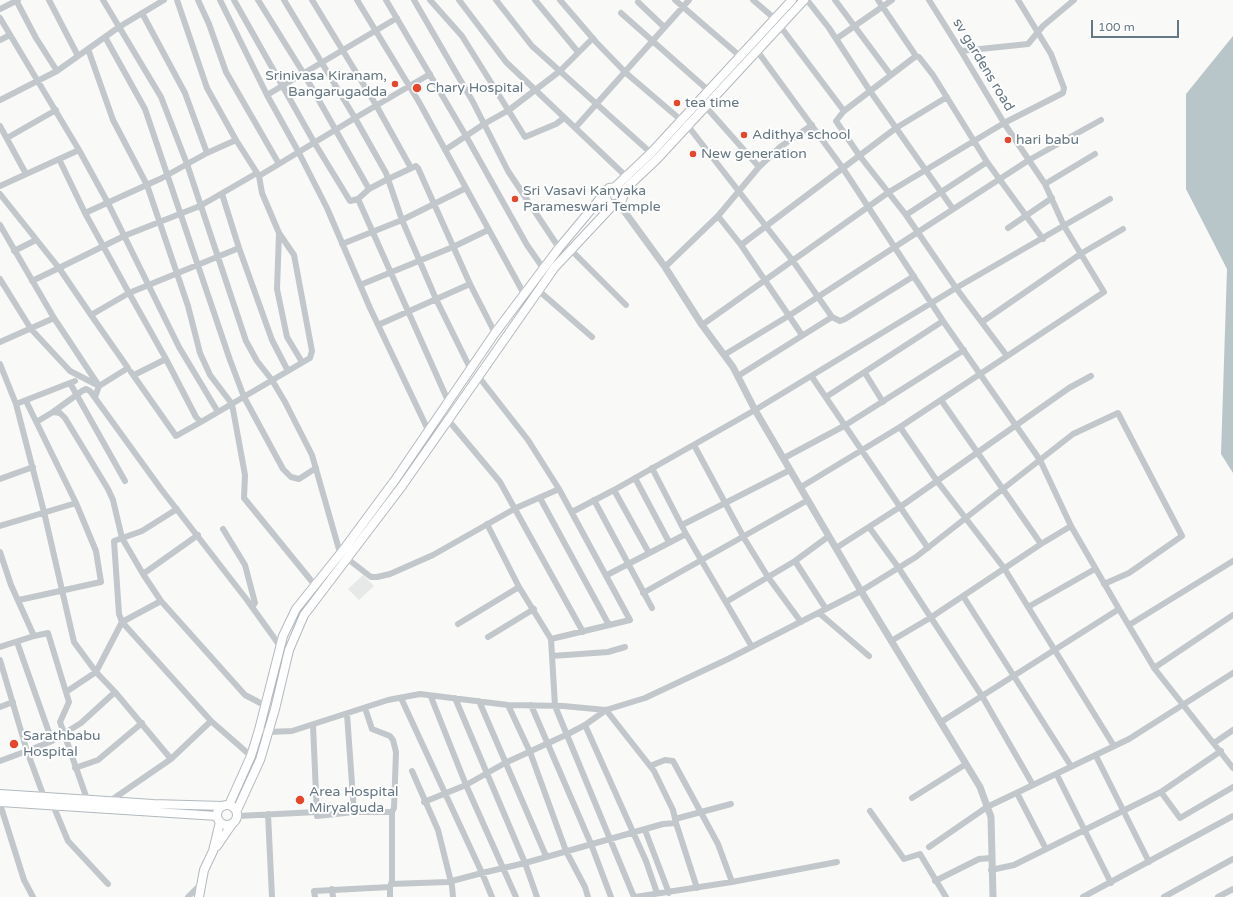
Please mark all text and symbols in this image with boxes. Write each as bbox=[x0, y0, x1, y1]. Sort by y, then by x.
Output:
scale bar bbox=[1093, 12, 1181, 38]
street label: sv gardens road bbox=[949, 15, 1017, 115]
text: 100 m bbox=[1098, 20, 1135, 34]
place label: Srinivasa Kiranam, Bangarugadda bbox=[265, 68, 387, 100]
marker: Srinivasa Kiranam, Bangarugadda bbox=[390, 79, 400, 89]
place label: Chary Hospital bbox=[426, 80, 523, 96]
marker: Chary Hospital bbox=[411, 82, 423, 94]
place label: tea time bbox=[685, 95, 739, 111]
marker: tea time bbox=[672, 98, 682, 108]
place label: Adithya school bbox=[752, 127, 851, 143]
marker: Adithya school bbox=[739, 130, 749, 140]
place label: hari babu bbox=[1016, 132, 1079, 148]
marker: hari babu bbox=[1003, 135, 1013, 145]
place label: New generation bbox=[701, 146, 807, 162]
marker: New generation bbox=[688, 149, 698, 159]
place label: Sri Vasavi Kanyaka Parameswari Temple bbox=[523, 183, 661, 216]
marker: Sri Vasavi Kanyaka Parameswari Temple bbox=[510, 194, 520, 204]
place label: Sarathbabu Hospital bbox=[23, 728, 100, 760]
marker: Sarathbabu Hospital bbox=[8, 738, 20, 750]
place label: Area Hospital Miryalguda bbox=[309, 784, 399, 816]
marker: Area Hospital Miryalguda bbox=[294, 794, 306, 806]

